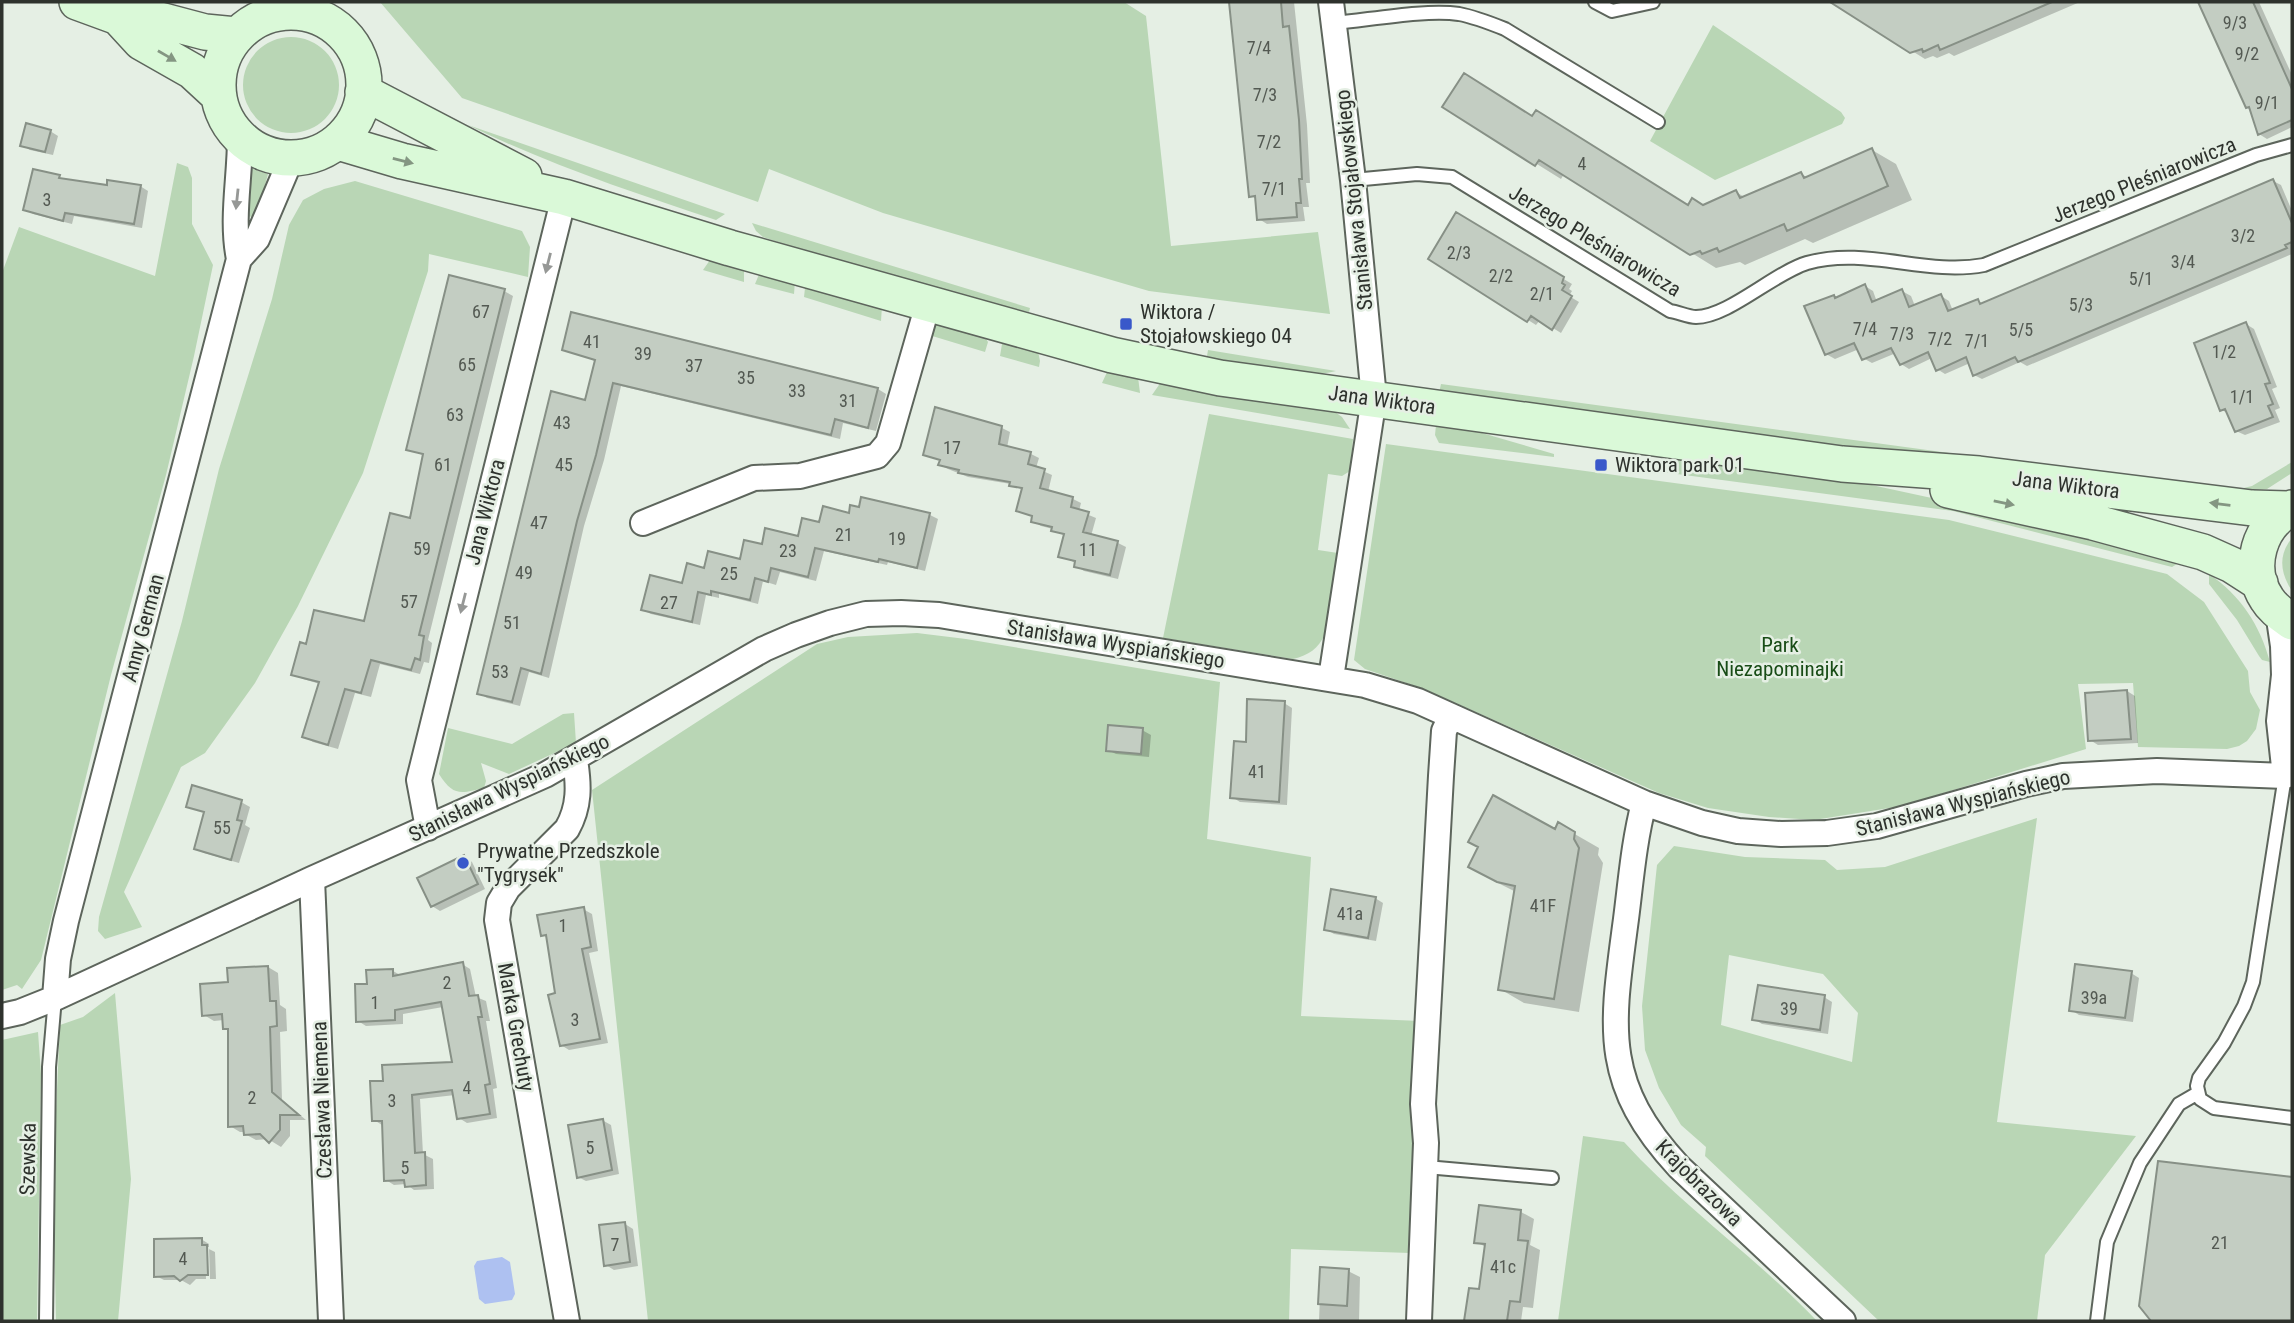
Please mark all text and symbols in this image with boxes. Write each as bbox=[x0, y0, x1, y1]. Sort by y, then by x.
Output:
house number: 9/3 bbox=[2223, 12, 2247, 33]
house number: 7/4 bbox=[1247, 37, 1271, 58]
house number: 9/2 bbox=[2235, 43, 2259, 64]
one-way arrow bbox=[157, 50, 177, 62]
house number: 7/3 bbox=[1253, 84, 1277, 105]
street label: Stanisława Stojałowskiego bbox=[1330, 88, 1378, 312]
house number: 9/1 bbox=[2255, 92, 2279, 113]
house number: 7/2 bbox=[1257, 131, 1281, 152]
street label: Jerzego Pleśniarowicza bbox=[2049, 132, 2239, 228]
house number: 4 bbox=[1578, 153, 1587, 174]
one-way arrow bbox=[392, 156, 414, 167]
house number: 7/1 bbox=[1262, 178, 1286, 199]
street label: Jerzego Pleśniarowicza bbox=[1505, 180, 1685, 302]
one-way arrow bbox=[232, 188, 243, 210]
house number: 3 bbox=[43, 189, 51, 210]
house number: 3/2 bbox=[2231, 225, 2255, 246]
house number: 2/3 bbox=[1447, 242, 1471, 263]
house number: 3/4 bbox=[2171, 251, 2195, 272]
one-way arrow bbox=[542, 252, 553, 274]
house number: 2/2 bbox=[1489, 265, 1513, 286]
house number: 5/1 bbox=[2129, 268, 2153, 289]
house number: 2/1 bbox=[1530, 283, 1554, 304]
house number: 5/3 bbox=[2069, 294, 2093, 315]
place label: Wiktora / Stojałowskiego 04 bbox=[1140, 300, 1292, 348]
house number: 67 bbox=[472, 301, 490, 322]
marker: Wiktora / Stojałowskiego 04 bbox=[1118, 316, 1134, 332]
house number: 7/4 bbox=[1853, 318, 1877, 339]
house number: 5/5 bbox=[2009, 319, 2033, 340]
house number: 7/3 bbox=[1890, 323, 1914, 344]
house number: 7/2 bbox=[1928, 328, 1952, 349]
house number: 7/1 bbox=[1965, 330, 1989, 351]
house number: 41 bbox=[583, 331, 601, 352]
house number: 1/2 bbox=[2212, 341, 2236, 362]
house number: 39 bbox=[634, 343, 652, 364]
house number: 65 bbox=[458, 354, 476, 375]
house number: 37 bbox=[685, 355, 703, 376]
house number: 35 bbox=[737, 367, 755, 388]
house number: 33 bbox=[788, 380, 806, 401]
street label: Jana Wiktora bbox=[1327, 381, 1437, 419]
house number: 1/1 bbox=[2230, 386, 2254, 407]
house number: 31 bbox=[839, 390, 857, 411]
house number: 63 bbox=[446, 404, 464, 425]
house number: 43 bbox=[553, 412, 571, 433]
house number: 17 bbox=[943, 437, 961, 458]
place label: Wiktora park 01 bbox=[1615, 453, 1745, 477]
house number: 61 bbox=[434, 454, 452, 475]
house number: 45 bbox=[555, 454, 573, 475]
street label: Jana Wiktora bbox=[460, 457, 510, 567]
marker: Wiktora park 01 bbox=[1593, 457, 1609, 473]
street label: Jana Wiktora bbox=[2011, 466, 2121, 504]
one-way arrow bbox=[1993, 497, 2015, 508]
one-way arrow bbox=[2209, 498, 2231, 509]
house number: 47 bbox=[530, 512, 548, 533]
house number: 21 bbox=[835, 524, 853, 545]
house number: 19 bbox=[888, 528, 906, 549]
house number: 59 bbox=[413, 538, 431, 559]
house number: 11 bbox=[1079, 539, 1097, 560]
house number: 23 bbox=[779, 540, 797, 561]
house number: 49 bbox=[515, 562, 533, 583]
house number: 25 bbox=[720, 563, 738, 584]
street label: Anny German bbox=[117, 571, 169, 685]
house number: 57 bbox=[400, 591, 418, 612]
one-way arrow bbox=[457, 592, 468, 614]
house number: 27 bbox=[660, 592, 678, 613]
house number: 51 bbox=[503, 612, 521, 633]
street label: Stanisława Wyspiańskiego bbox=[1006, 615, 1226, 673]
park label: Park Niezapominajki bbox=[1716, 633, 1844, 681]
house number: 53 bbox=[491, 661, 509, 682]
street label: Stanisława Wyspiańskiego bbox=[405, 729, 613, 847]
house number: 41 bbox=[1248, 761, 1266, 782]
street label: Stanisława Wyspiańskiego bbox=[1853, 765, 2073, 841]
house number: 55 bbox=[213, 817, 231, 838]
place label: Prywatne Przedszkole "Tygrysek" bbox=[477, 839, 660, 887]
marker: Prywatne Przedszkole "Tygrysek" bbox=[455, 855, 471, 871]
house number: 41F bbox=[1530, 895, 1557, 916]
house number: 41a bbox=[1337, 903, 1363, 924]
house number: 1 bbox=[559, 915, 567, 936]
street label: Marka Grechuty bbox=[493, 961, 539, 1093]
house number: 2 bbox=[443, 972, 452, 993]
house number: 39a bbox=[2081, 987, 2107, 1008]
house number: 1 bbox=[371, 992, 379, 1013]
house number: 39 bbox=[1780, 998, 1798, 1019]
house number: 3 bbox=[571, 1009, 579, 1030]
street label: Czesława Niemena bbox=[307, 1021, 337, 1179]
house number: 4 bbox=[463, 1077, 472, 1098]
house number: 2 bbox=[248, 1087, 257, 1108]
house number: 3 bbox=[388, 1090, 396, 1111]
street label: Szewska bbox=[15, 1123, 41, 1195]
street label: Krajobrazowa bbox=[1651, 1135, 1747, 1231]
house number: 5 bbox=[586, 1137, 595, 1158]
house number: 5 bbox=[401, 1157, 410, 1178]
house number: 21 bbox=[2211, 1232, 2229, 1253]
house number: 7 bbox=[611, 1234, 620, 1255]
house number: 4 bbox=[179, 1248, 188, 1269]
house number: 41c bbox=[1490, 1256, 1516, 1277]

